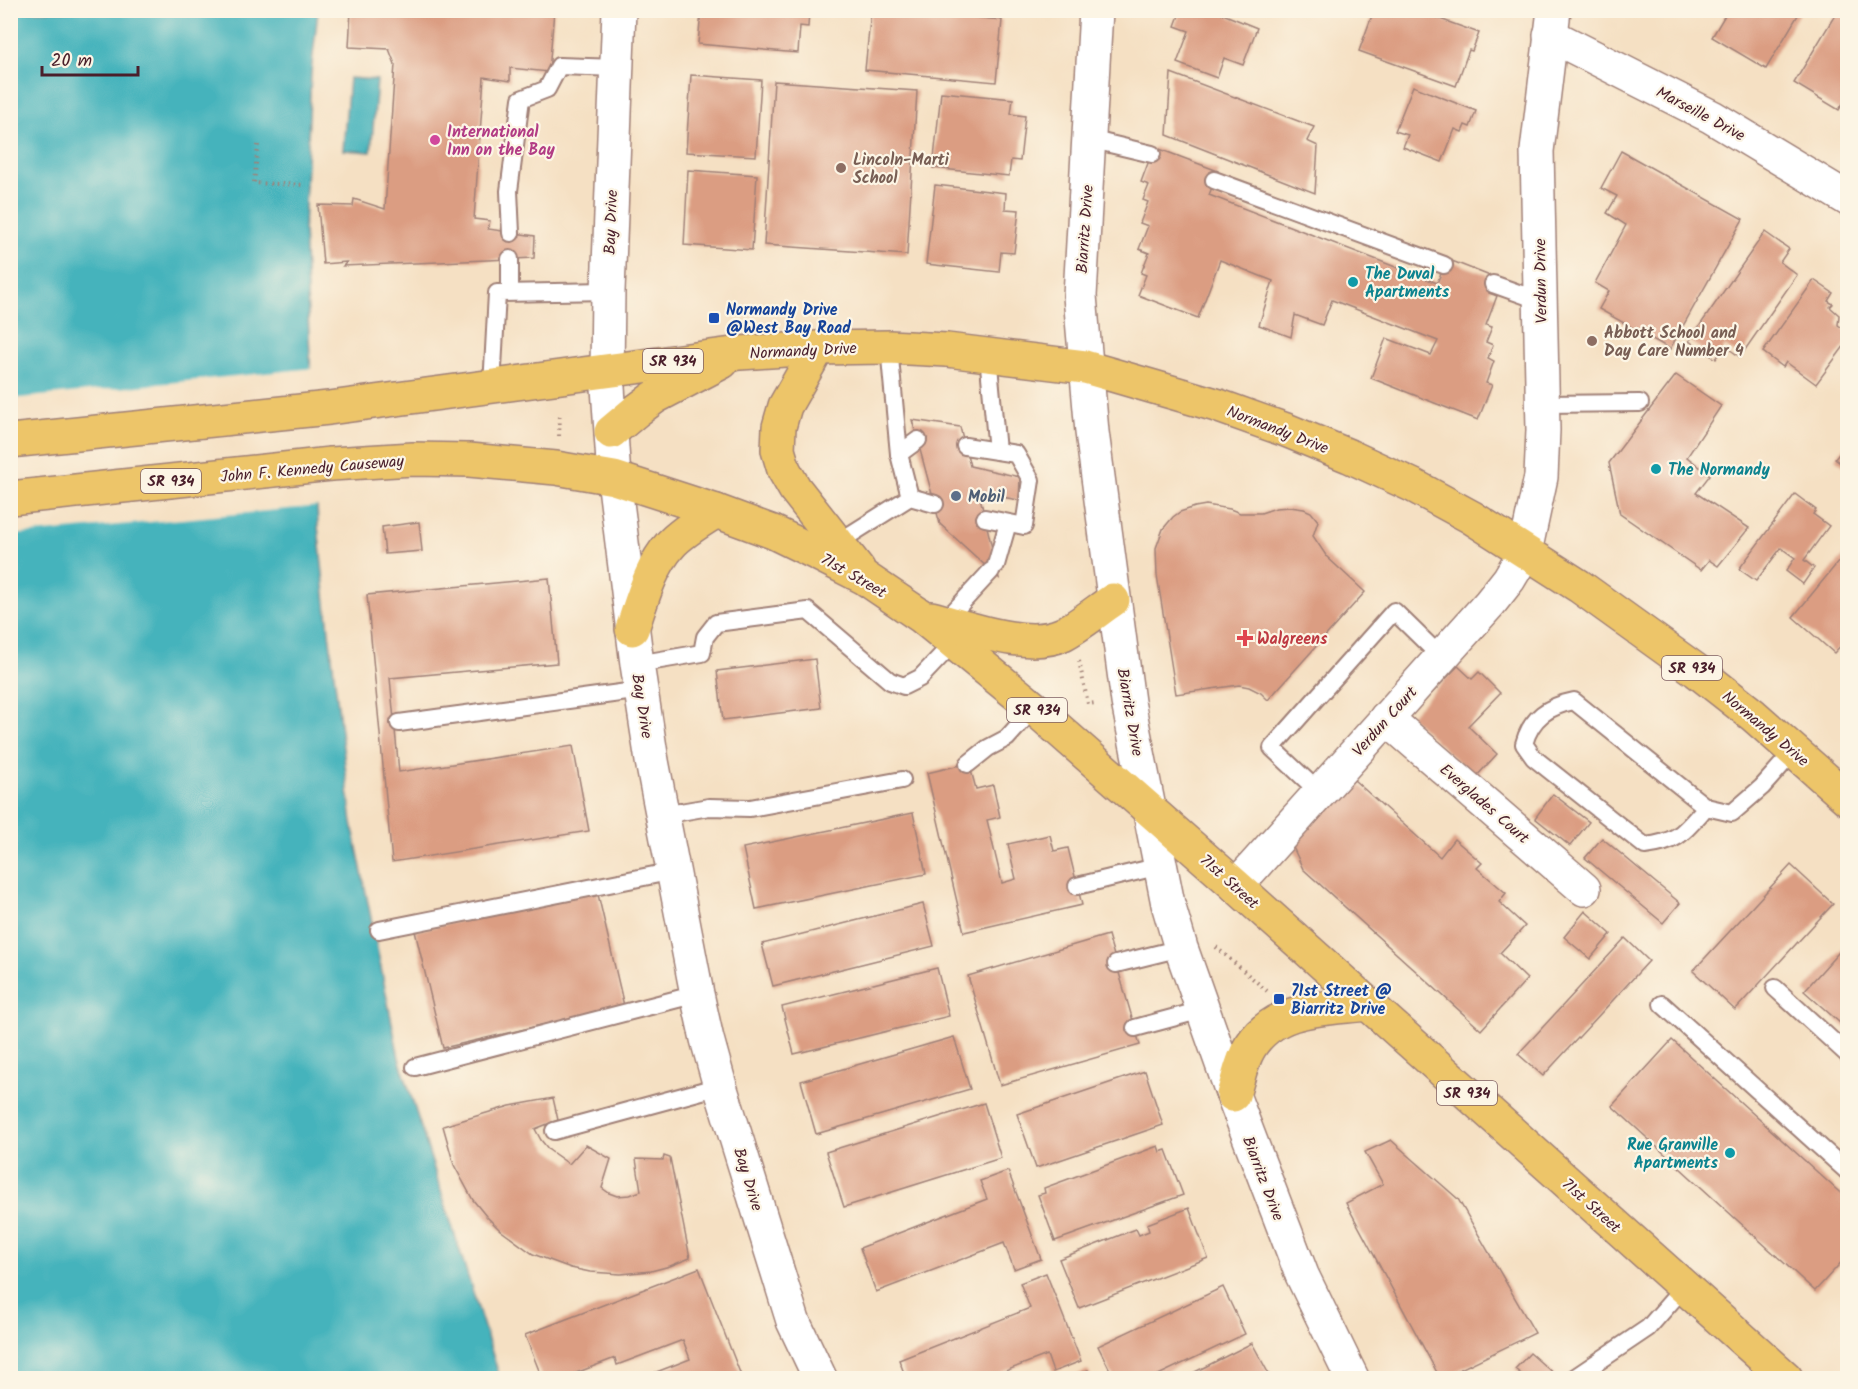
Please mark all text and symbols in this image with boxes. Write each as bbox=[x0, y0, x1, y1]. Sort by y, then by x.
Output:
scale bar bbox=[42, 39, 138, 77]
text: 20 m bbox=[51, 47, 92, 76]
street label: Marseille Drive bbox=[1651, 80, 1749, 148]
place label: International Inn on the Bay bbox=[447, 120, 555, 163]
marker: International Inn on the Bay bbox=[428, 133, 442, 147]
place label: Lincoln-Marti School bbox=[853, 148, 950, 191]
marker: Lincoln-Marti School bbox=[834, 161, 848, 175]
street label: Biarritz Drive bbox=[1070, 184, 1101, 274]
street label: Bay Drive bbox=[598, 189, 625, 255]
street label: Verdun Drive bbox=[1528, 238, 1555, 324]
place label: The Duval Apartments bbox=[1365, 262, 1450, 305]
marker: The Duval Apartments bbox=[1346, 275, 1360, 289]
place label: Normandy Drive @West Bay Road bbox=[726, 298, 851, 341]
marker: Normandy Drive @West Bay Road bbox=[707, 311, 721, 325]
place label: Abbott School and Day Care Number 4 bbox=[1604, 321, 1744, 364]
marker: Abbott School and Day Care Number 4 bbox=[1585, 334, 1599, 348]
street label: Normandy Drive bbox=[749, 336, 857, 367]
road number: SR 934 bbox=[643, 349, 703, 373]
street label: Normandy Drive bbox=[1223, 399, 1332, 461]
street label: John F. Kennedy Causeway bbox=[219, 449, 405, 490]
place label: The Normandy bbox=[1668, 458, 1771, 483]
marker: The Normandy bbox=[1649, 462, 1663, 476]
road number: SR 934 bbox=[141, 469, 201, 493]
place label: Mobil bbox=[968, 485, 1006, 510]
marker: Mobil bbox=[949, 489, 963, 503]
street label: 71st Street bbox=[816, 547, 892, 606]
place label: Walgreens bbox=[1257, 627, 1328, 652]
marker: Walgreens bbox=[1238, 631, 1252, 645]
road number: SR 934 bbox=[1662, 656, 1722, 680]
street label: Biarritz Drive bbox=[1109, 666, 1150, 758]
street label: Bay Drive bbox=[624, 672, 659, 740]
street label: Verdun Court bbox=[1346, 680, 1424, 763]
street label: Normandy Drive bbox=[1716, 685, 1814, 773]
road number: SR 934 bbox=[1007, 698, 1067, 722]
street label: Everglades Court bbox=[1434, 758, 1535, 851]
street label: 71st Street bbox=[1194, 849, 1265, 916]
place label: 71st Street @ Biarritz Drive bbox=[1291, 979, 1392, 1022]
marker: 71st Street @ Biarritz Drive bbox=[1272, 992, 1286, 1006]
road number: SR 934 bbox=[1437, 1081, 1497, 1105]
street label: Biarritz Drive bbox=[1235, 1133, 1290, 1225]
place label: Rue Granville Apartments bbox=[1627, 1133, 1719, 1176]
street label: Bay Drive bbox=[726, 1145, 769, 1214]
marker: Rue Granville Apartments bbox=[1723, 1146, 1737, 1160]
street label: 71st Street bbox=[1556, 1173, 1627, 1240]

